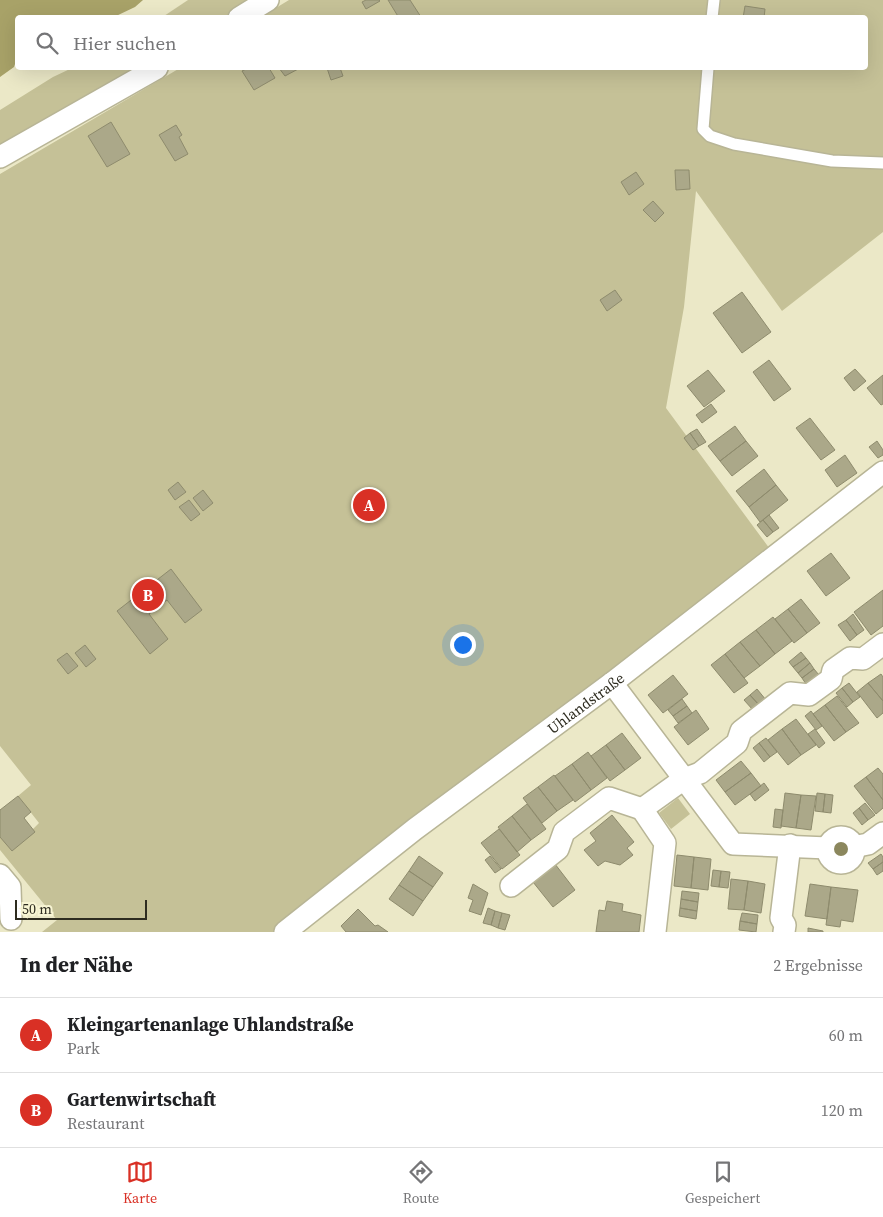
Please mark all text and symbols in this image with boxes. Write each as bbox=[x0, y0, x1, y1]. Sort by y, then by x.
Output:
search box bbox=[15, 15, 868, 70]
icon: search bbox=[33, 29, 61, 57]
text: Hier suchen bbox=[73, 30, 177, 56]
pin: A bbox=[353, 486, 385, 524]
pin: B bbox=[132, 576, 164, 614]
your location bbox=[450, 632, 476, 658]
street label: Uhlandstraße bbox=[543, 667, 629, 738]
scale bar bbox=[15, 897, 148, 920]
text: 50 m bbox=[22, 899, 52, 919]
text: In der Nähe bbox=[20, 950, 133, 979]
text: 2 Ergebnisse bbox=[773, 954, 863, 976]
text: Kleingartenanlage Uhlandstraße bbox=[67, 1011, 354, 1037]
text: A bbox=[31, 1024, 41, 1046]
text: 60 m bbox=[829, 1024, 863, 1046]
text: Park bbox=[67, 1037, 100, 1059]
text: Gartenwirtschaft bbox=[67, 1086, 216, 1112]
text: B bbox=[31, 1099, 41, 1121]
text: 120 m bbox=[821, 1099, 863, 1121]
text: Restaurant bbox=[67, 1112, 145, 1134]
tab: Karte bbox=[123, 1158, 157, 1208]
tab: Route bbox=[403, 1158, 439, 1208]
tab: Gespeichert bbox=[685, 1158, 760, 1208]

